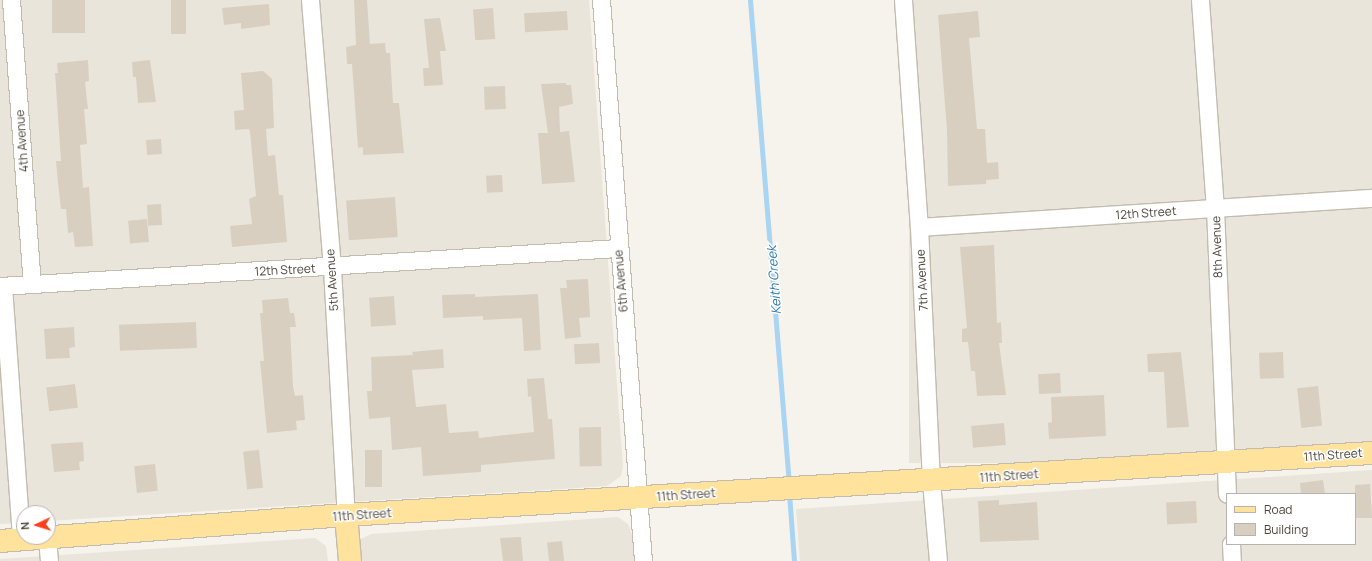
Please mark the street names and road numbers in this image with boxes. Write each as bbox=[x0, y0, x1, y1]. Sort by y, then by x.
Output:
street label: 4th Avenue bbox=[13, 109, 31, 173]
street label: 12th Street bbox=[1115, 204, 1177, 222]
street label: 8th Avenue bbox=[1209, 216, 1225, 278]
street label: 5th Avenue bbox=[323, 248, 341, 312]
street label: 6th Avenue bbox=[611, 249, 631, 313]
street label: 7th Avenue bbox=[913, 249, 931, 311]
street label: 12th Street bbox=[254, 261, 316, 279]
street label: 11th Street bbox=[1303, 446, 1363, 464]
street label: 11th Street bbox=[979, 467, 1039, 485]
street label: 11th Street bbox=[656, 486, 716, 504]
street label: 11th Street bbox=[332, 506, 392, 524]

